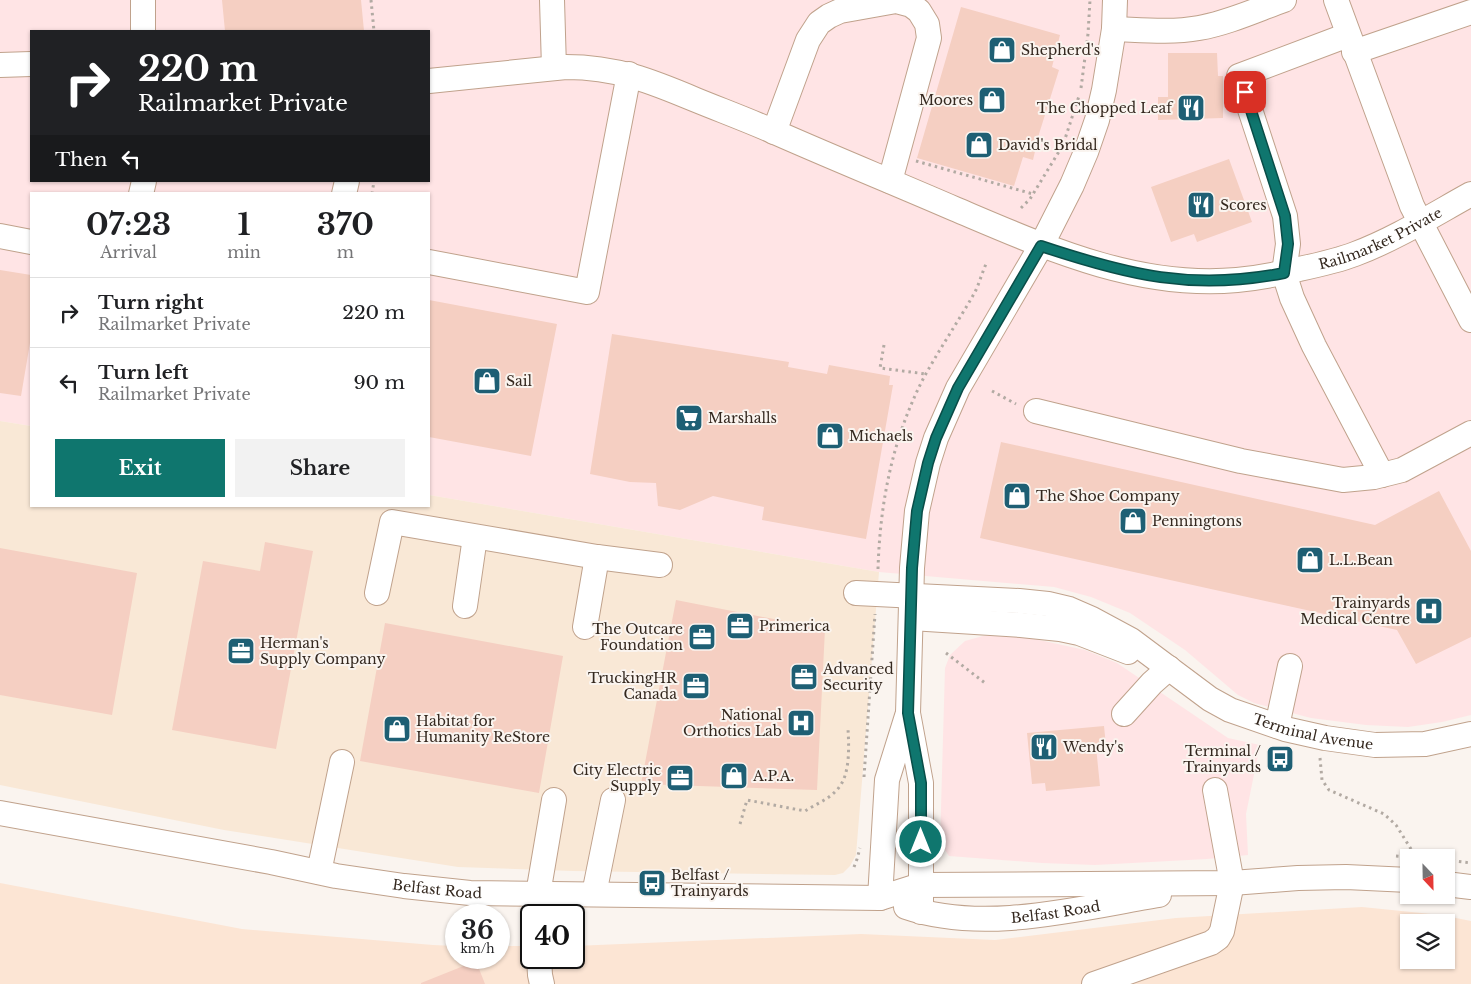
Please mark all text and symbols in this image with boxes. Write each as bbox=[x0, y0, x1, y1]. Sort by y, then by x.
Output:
shop icon: Shepherd's bbox=[987, 35, 1017, 65]
place label: Shepherd's bbox=[1021, 41, 1100, 59]
text: 220 m bbox=[138, 47, 258, 90]
icon: right bbox=[55, 50, 120, 115]
pin bbox=[1224, 71, 1266, 113]
icon: arrive bbox=[1231, 78, 1259, 106]
shop icon: Moores bbox=[977, 85, 1007, 115]
text: Railmarket Private bbox=[138, 90, 348, 117]
place label: Moores bbox=[919, 91, 973, 109]
restaurant icon: The Chopped Leaf bbox=[1176, 93, 1206, 123]
place label: The Chopped Leaf bbox=[1037, 99, 1174, 117]
shop icon: David's Bridal bbox=[964, 130, 994, 160]
place label: David's Bridal bbox=[998, 136, 1098, 154]
icon: left bbox=[117, 145, 145, 173]
text: Then bbox=[55, 148, 107, 171]
restaurant icon: Scores bbox=[1186, 190, 1216, 220]
place label: Scores bbox=[1220, 196, 1267, 214]
street label: Railmarket Private bbox=[1317, 203, 1445, 273]
text: 07:23 bbox=[86, 206, 171, 243]
text: 1 bbox=[237, 206, 251, 243]
text: 370 bbox=[317, 206, 374, 243]
text: Arrival bbox=[100, 242, 157, 262]
text: min bbox=[227, 242, 261, 262]
text: m bbox=[337, 242, 354, 262]
text: Turn right bbox=[98, 291, 204, 314]
icon: right bbox=[55, 299, 83, 327]
text: 220 m bbox=[342, 301, 405, 324]
text: Railmarket Private bbox=[98, 314, 251, 334]
text: Turn left bbox=[98, 361, 189, 384]
shop icon: Sail bbox=[472, 366, 502, 396]
icon: left bbox=[55, 369, 83, 397]
text: 90 m bbox=[353, 371, 405, 394]
place label: Sail bbox=[506, 372, 533, 390]
text: Railmarket Private bbox=[98, 384, 251, 404]
supermarket icon: Marshalls bbox=[674, 403, 704, 433]
place label: Marshalls bbox=[708, 409, 777, 427]
shop icon: Michaels bbox=[815, 421, 845, 451]
place label: Michaels bbox=[849, 427, 913, 445]
button: Exit bbox=[55, 439, 225, 497]
button: Share bbox=[235, 439, 405, 497]
shop icon: The Shoe Company bbox=[1002, 481, 1032, 511]
place label: The Shoe Company bbox=[1036, 487, 1180, 505]
shop icon: Penningtons bbox=[1118, 506, 1148, 536]
place label: Penningtons bbox=[1152, 512, 1242, 530]
shop icon: L.L.Bean bbox=[1295, 545, 1325, 575]
place label: L.L.Bean bbox=[1329, 551, 1393, 569]
place label: Trainyards Medical Centre bbox=[1300, 594, 1410, 628]
hospital icon: Trainyards Medical Centre bbox=[1414, 596, 1444, 626]
office icon: Primerica bbox=[725, 611, 755, 641]
place label: Primerica bbox=[759, 617, 830, 635]
place label: The Outcare Foundation bbox=[592, 620, 683, 654]
office icon: The Outcare Foundation bbox=[687, 622, 717, 652]
place label: Herman's Supply Company bbox=[260, 634, 385, 668]
office icon: Herman's Supply Company bbox=[226, 636, 256, 666]
place label: Advanced Security bbox=[822, 660, 894, 694]
office icon: Advanced Security bbox=[789, 662, 819, 692]
place label: TruckingHR Canada bbox=[588, 669, 678, 703]
office icon: TruckingHR Canada bbox=[681, 671, 711, 701]
place label: National Orthotics Lab bbox=[683, 706, 782, 740]
hospital icon: National Orthotics Lab bbox=[786, 708, 816, 738]
street label: Terminal Avenue bbox=[1250, 710, 1374, 754]
place label: Habitat for Humanity ReStore bbox=[416, 712, 550, 746]
shop icon: Habitat for Humanity ReStore bbox=[382, 714, 412, 744]
restaurant icon: Wendy's bbox=[1029, 732, 1059, 762]
place label: Wendy's bbox=[1062, 738, 1124, 756]
place label: Terminal / Trainyards bbox=[1183, 742, 1262, 776]
bus stop icon: Terminal / Trainyards bbox=[1265, 744, 1295, 774]
place label: City Electric Supply bbox=[573, 761, 661, 795]
shop icon: A.P.A. bbox=[719, 761, 749, 791]
office icon: City Electric Supply bbox=[665, 763, 695, 793]
place label: A.P.A. bbox=[752, 767, 794, 785]
position arrow bbox=[894, 815, 946, 867]
north arrow bbox=[1400, 849, 1455, 904]
map controls bbox=[1400, 849, 1455, 969]
place label: Belfast / Trainyards bbox=[671, 866, 749, 900]
bus stop icon: Belfast / Trainyards bbox=[637, 868, 667, 898]
street label: Belfast Road bbox=[391, 875, 483, 902]
street label: Belfast Road bbox=[1010, 897, 1102, 927]
speed limit sign: 40 bbox=[520, 904, 585, 969]
button: layers bbox=[1400, 914, 1455, 969]
text: 36 bbox=[461, 915, 494, 946]
text: km/h bbox=[460, 941, 495, 956]

